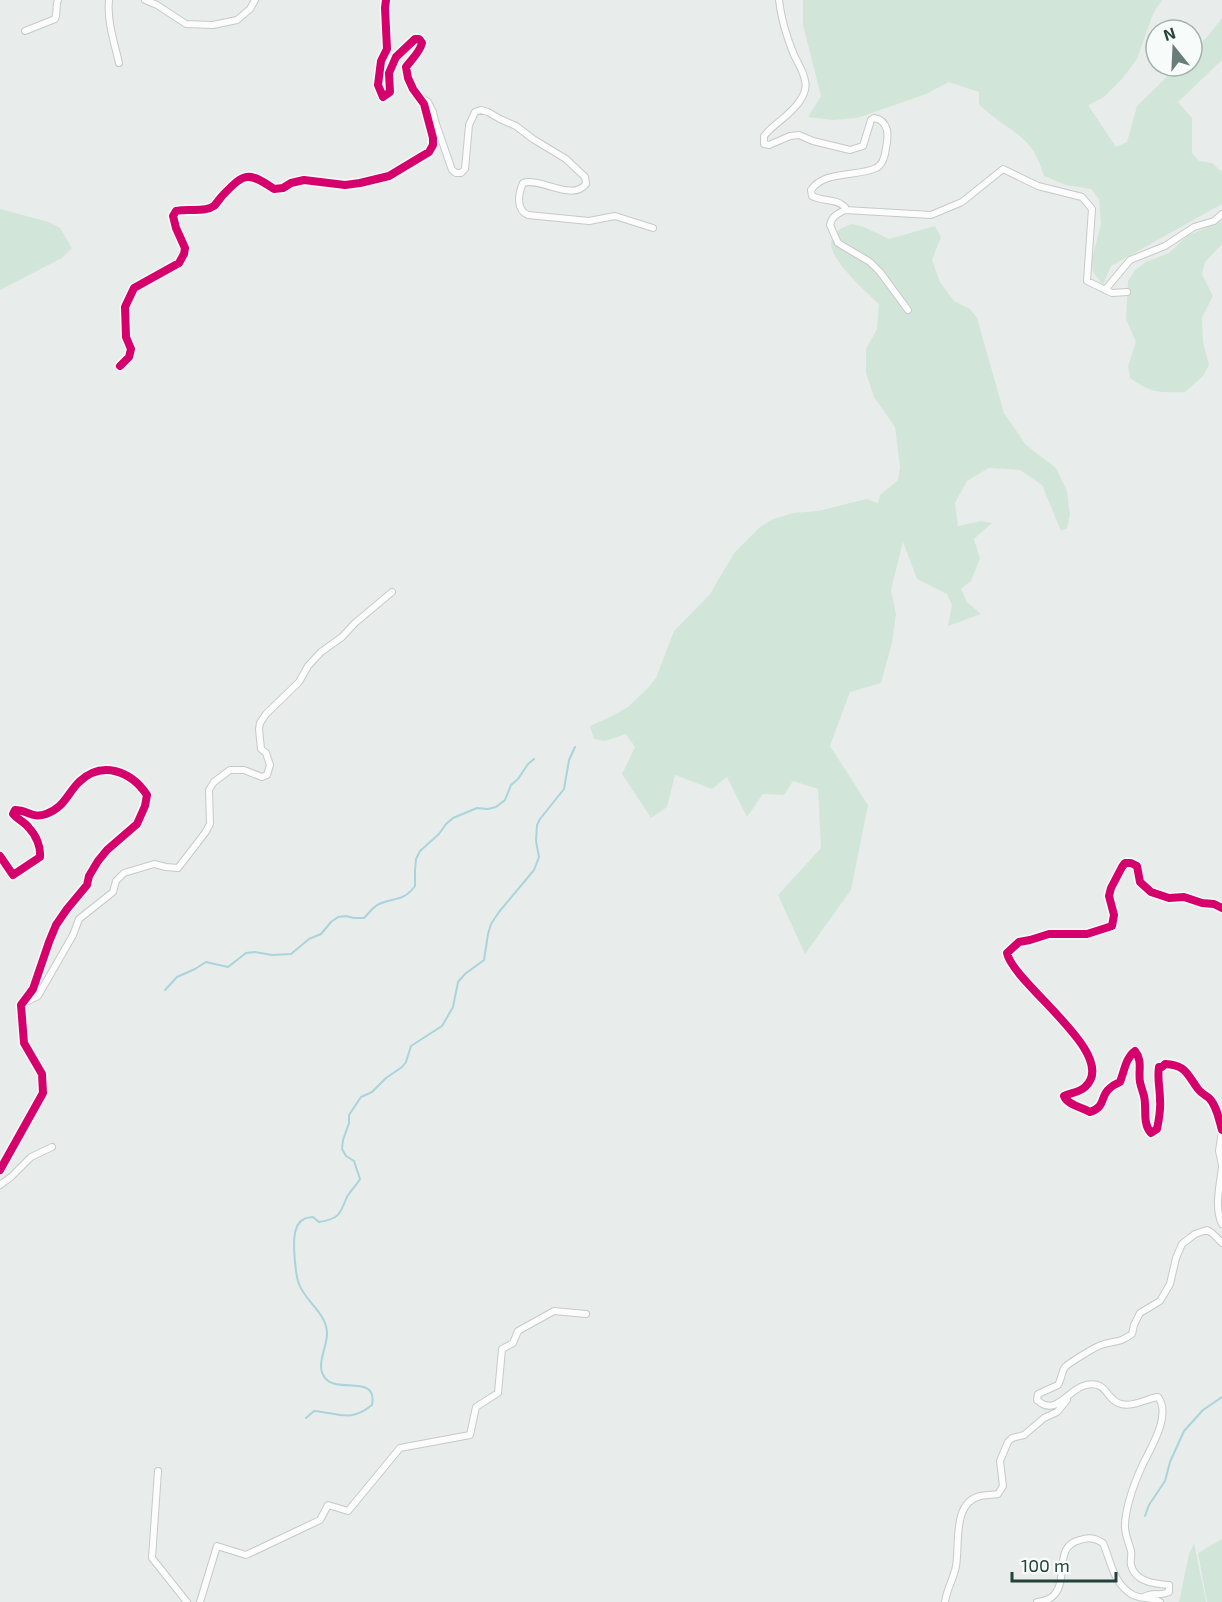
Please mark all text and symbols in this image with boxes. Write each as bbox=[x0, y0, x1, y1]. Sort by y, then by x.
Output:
north arrow bbox=[1144, 18, 1204, 78]
text: N bbox=[1161, 22, 1178, 44]
scale bar bbox=[1012, 1545, 1116, 1583]
text: 100 m bbox=[1021, 1554, 1070, 1576]

